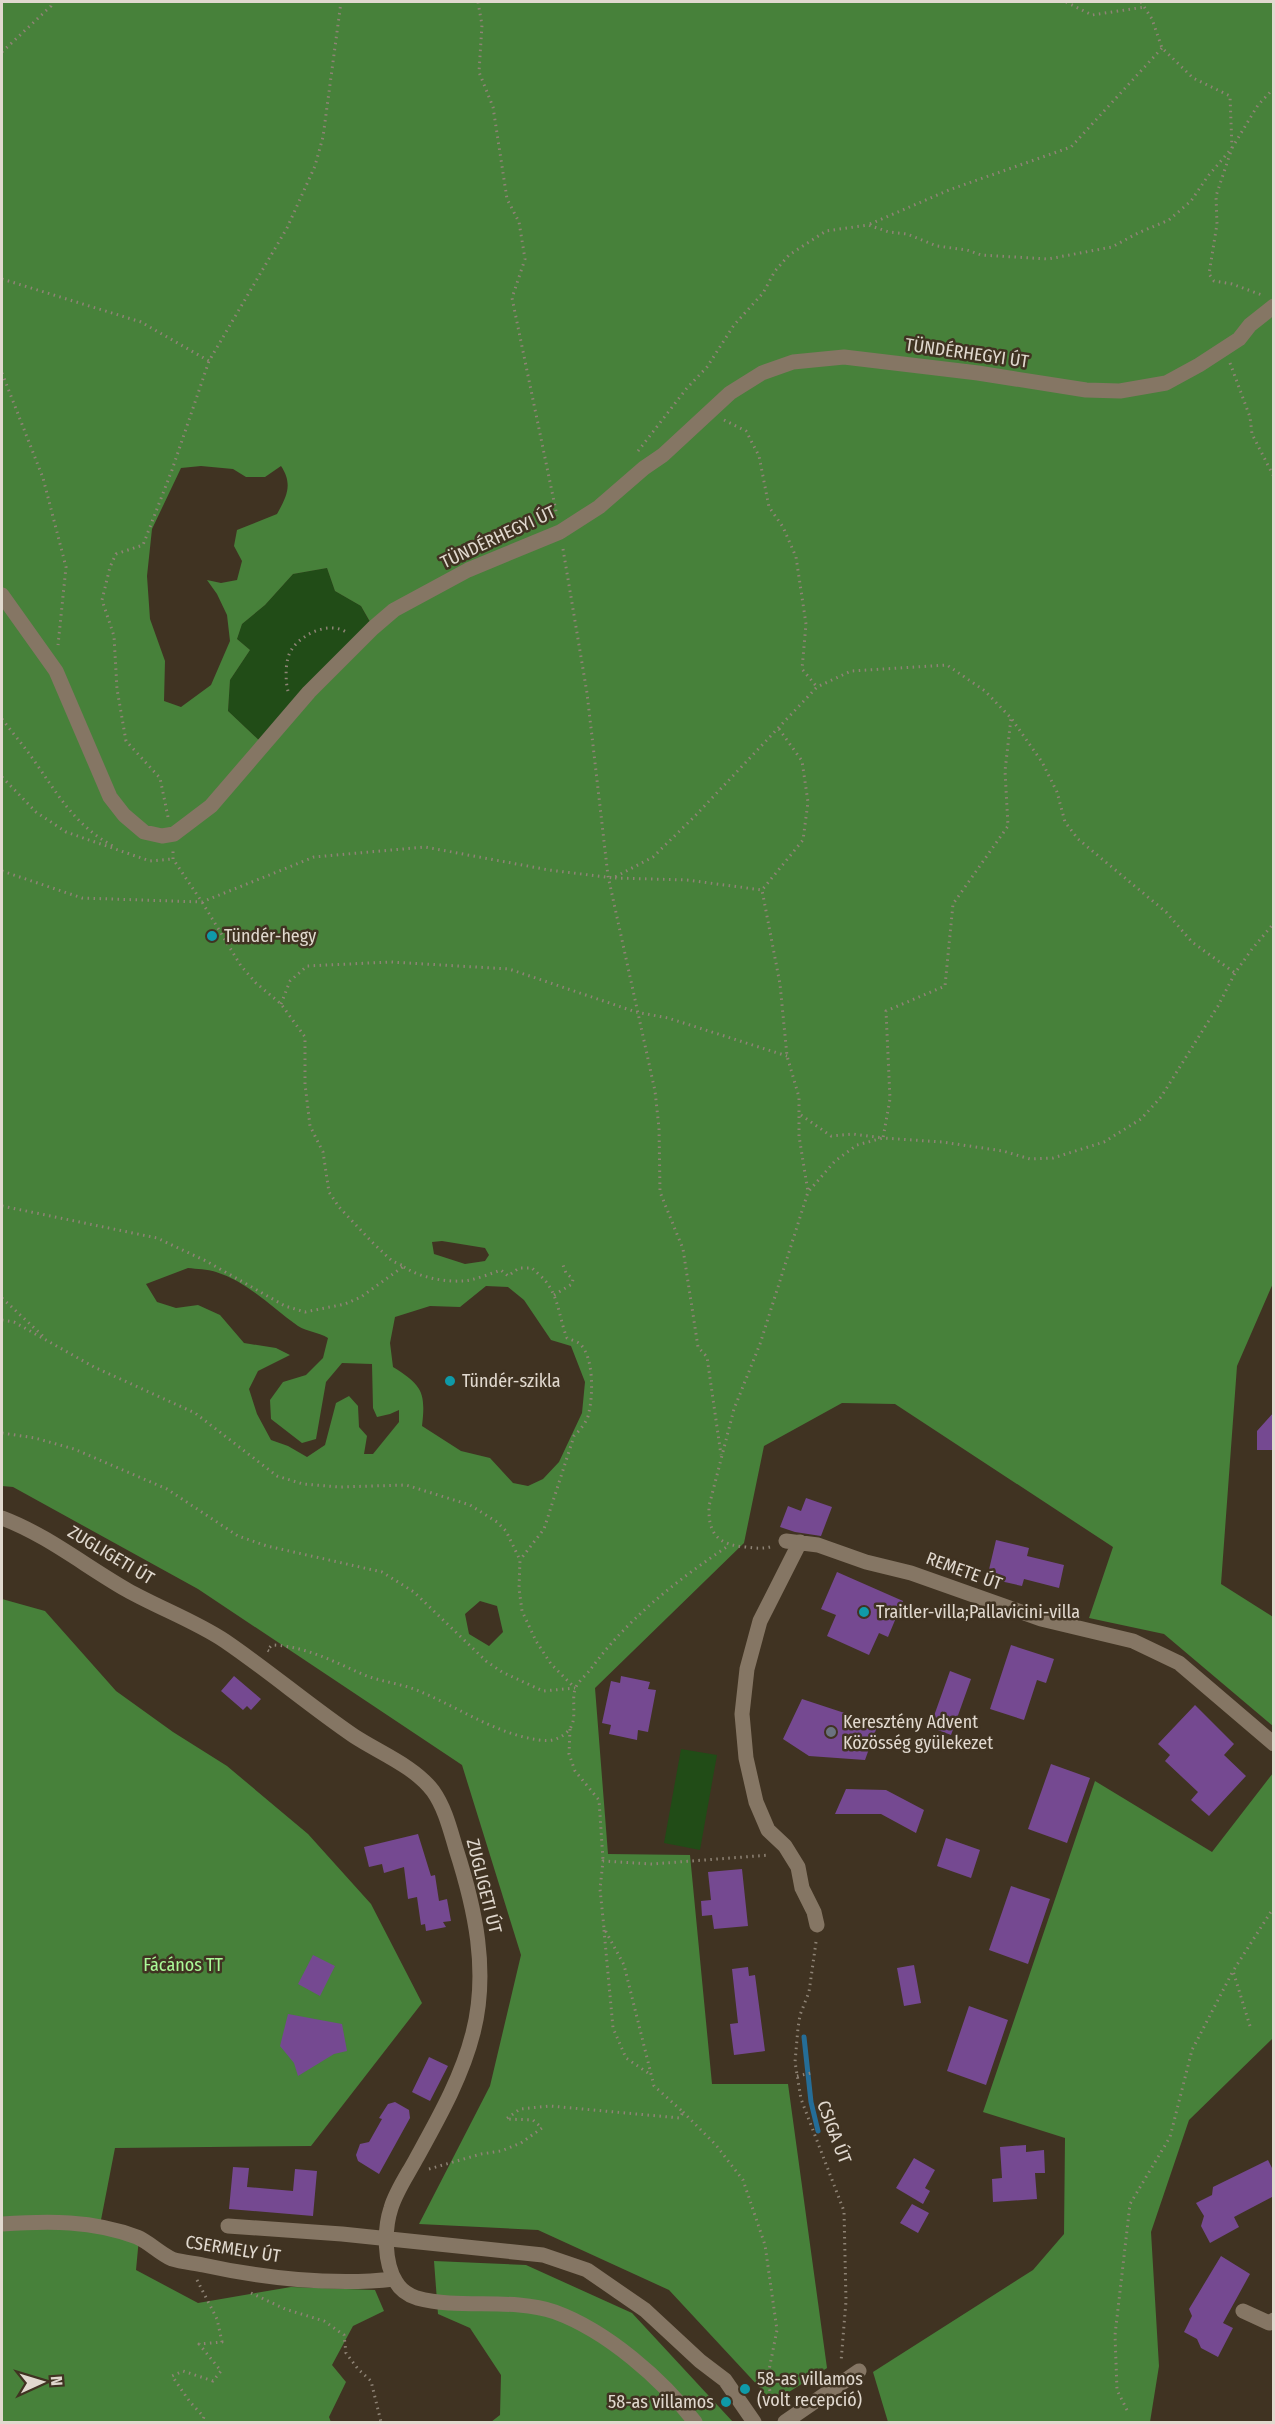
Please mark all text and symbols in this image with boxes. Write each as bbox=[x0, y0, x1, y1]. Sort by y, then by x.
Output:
street label: TÜNDÉRHEGYI ÚT bbox=[904, 332, 1031, 373]
street label: TÜNDÉRHEGYI ÚT bbox=[437, 500, 560, 573]
place label: Tündér-hegy bbox=[224, 925, 316, 947]
marker: Tündér-hegy bbox=[205, 929, 219, 943]
place label: Tündér-szikla bbox=[462, 1370, 561, 1392]
marker: Tündér-szikla bbox=[443, 1374, 457, 1388]
street label: ZUGLIGETI ÚT bbox=[64, 1520, 159, 1590]
street label: REMETE ÚT bbox=[923, 1546, 1006, 1595]
place label: Traitler-villa;Pallavicini-villa bbox=[876, 1601, 1080, 1623]
marker: Traitler-villa;Pallavicini-villa bbox=[857, 1605, 871, 1619]
place label: Keresztény Advent Közösség gyülekezet bbox=[843, 1711, 993, 1754]
marker: Keresztény Advent Közösség gyülekezet bbox=[824, 1725, 838, 1739]
street label: ZUGLIGETI ÚT bbox=[462, 1836, 508, 1936]
park label: Fácános TT bbox=[143, 1954, 223, 1976]
street label: CSIGA ÚT bbox=[812, 2097, 857, 2167]
street label: CSERMELY ÚT bbox=[184, 2230, 283, 2267]
north arrow bbox=[12, 2352, 72, 2412]
place label: 58-as villamos (volt recepció) bbox=[757, 2368, 863, 2411]
text: N bbox=[47, 2376, 66, 2386]
marker: 58-as villamos (volt recepció) bbox=[738, 2382, 752, 2396]
place label: 58-as villamos bbox=[608, 2391, 714, 2413]
marker: 58-as villamos bbox=[719, 2395, 733, 2409]

